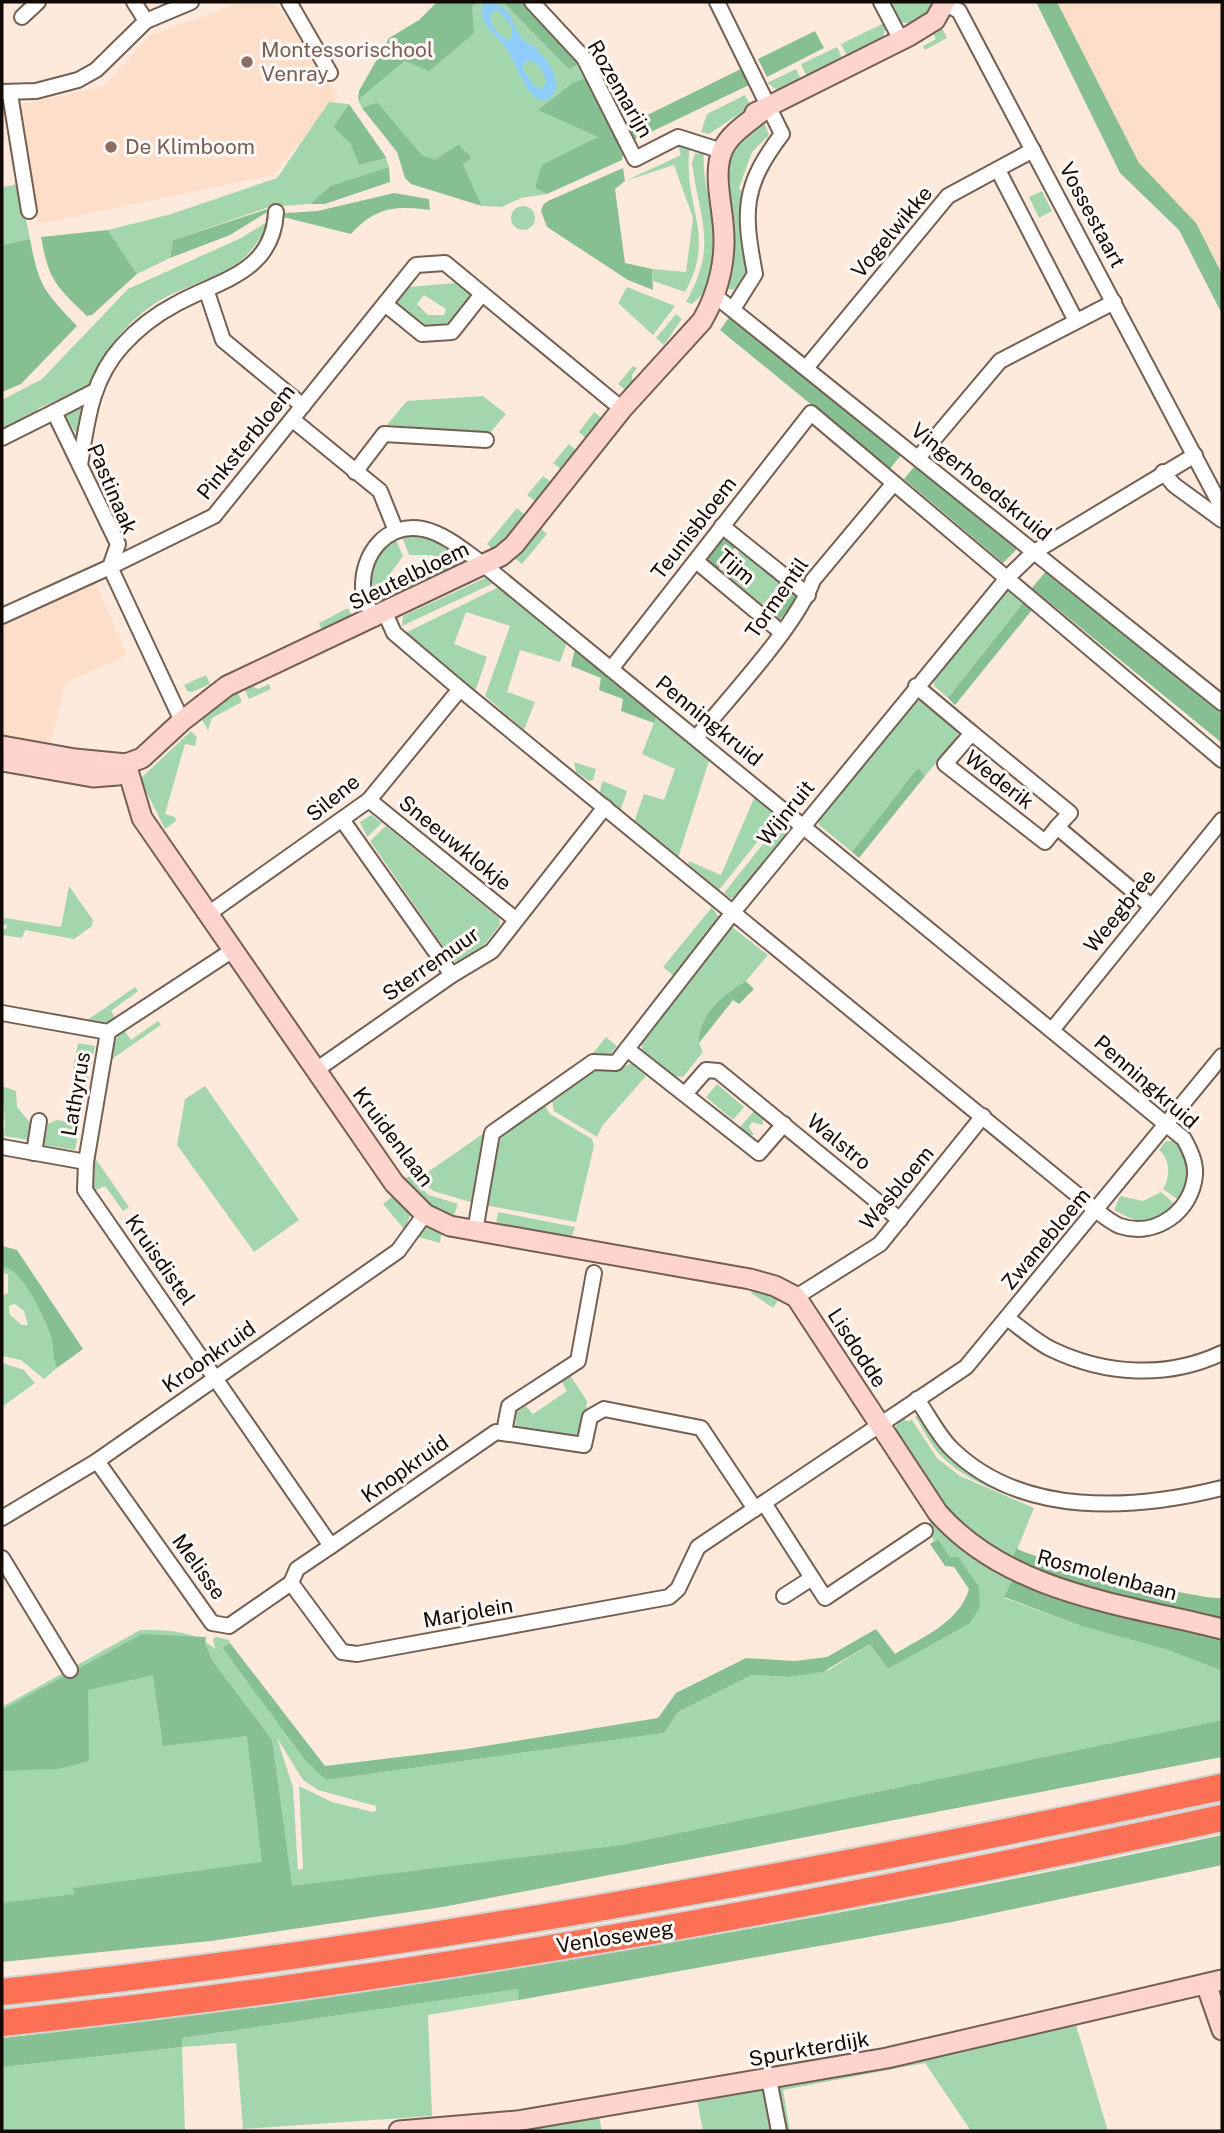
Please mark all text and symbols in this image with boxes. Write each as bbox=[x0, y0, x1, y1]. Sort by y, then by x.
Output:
street label: Rozemarijn bbox=[583, 36, 658, 142]
place label: Montessorischool Venray bbox=[261, 37, 433, 86]
marker: Montessorischool Venray bbox=[239, 54, 255, 70]
place label: De Klimboom bbox=[125, 134, 255, 159]
marker: De Klimboom bbox=[103, 139, 119, 155]
street label: Vossestaart bbox=[1054, 158, 1131, 272]
street label: Vogelwikke bbox=[846, 181, 937, 283]
street label: Pinksterbloem bbox=[192, 379, 300, 504]
street label: Vingerhoedskruid bbox=[906, 417, 1057, 546]
street label: Pastinaak bbox=[82, 440, 143, 538]
street label: Teunisbloem bbox=[646, 471, 741, 584]
street label: Sleutelbloem bbox=[345, 536, 473, 615]
street label: Tijm bbox=[712, 544, 760, 590]
street label: Tormentil bbox=[740, 553, 813, 643]
street label: Penningkruid bbox=[651, 670, 768, 771]
street label: Wederik bbox=[960, 745, 1039, 814]
street label: Silene bbox=[301, 769, 364, 827]
street label: Wijnruit bbox=[752, 775, 820, 850]
street label: Sneeuwklokje bbox=[394, 790, 517, 896]
street label: Weegbree bbox=[1078, 864, 1161, 958]
street label: Sterremuur bbox=[377, 921, 484, 1006]
street label: Penningkruid bbox=[1089, 1030, 1204, 1134]
street label: Lathyrus bbox=[56, 1050, 95, 1138]
street label: Kruidenlaan bbox=[348, 1082, 439, 1191]
street label: Walstro bbox=[802, 1108, 876, 1175]
street label: Wasbloem bbox=[854, 1141, 939, 1235]
street label: Zwanebloem bbox=[996, 1183, 1095, 1295]
street label: Kruisdistel bbox=[120, 1209, 201, 1310]
street label: Lisdodde bbox=[823, 1303, 892, 1392]
street label: Kroonkruid bbox=[157, 1315, 260, 1398]
street label: Knopkruid bbox=[356, 1429, 453, 1508]
street label: Melisse bbox=[167, 1529, 232, 1604]
street label: Rosmolenbaan bbox=[1034, 1544, 1180, 1605]
street label: Marjolein bbox=[421, 1592, 515, 1633]
street label: Venloseweg bbox=[555, 1915, 675, 1958]
street label: Spurkterdijk bbox=[747, 2026, 871, 2071]

